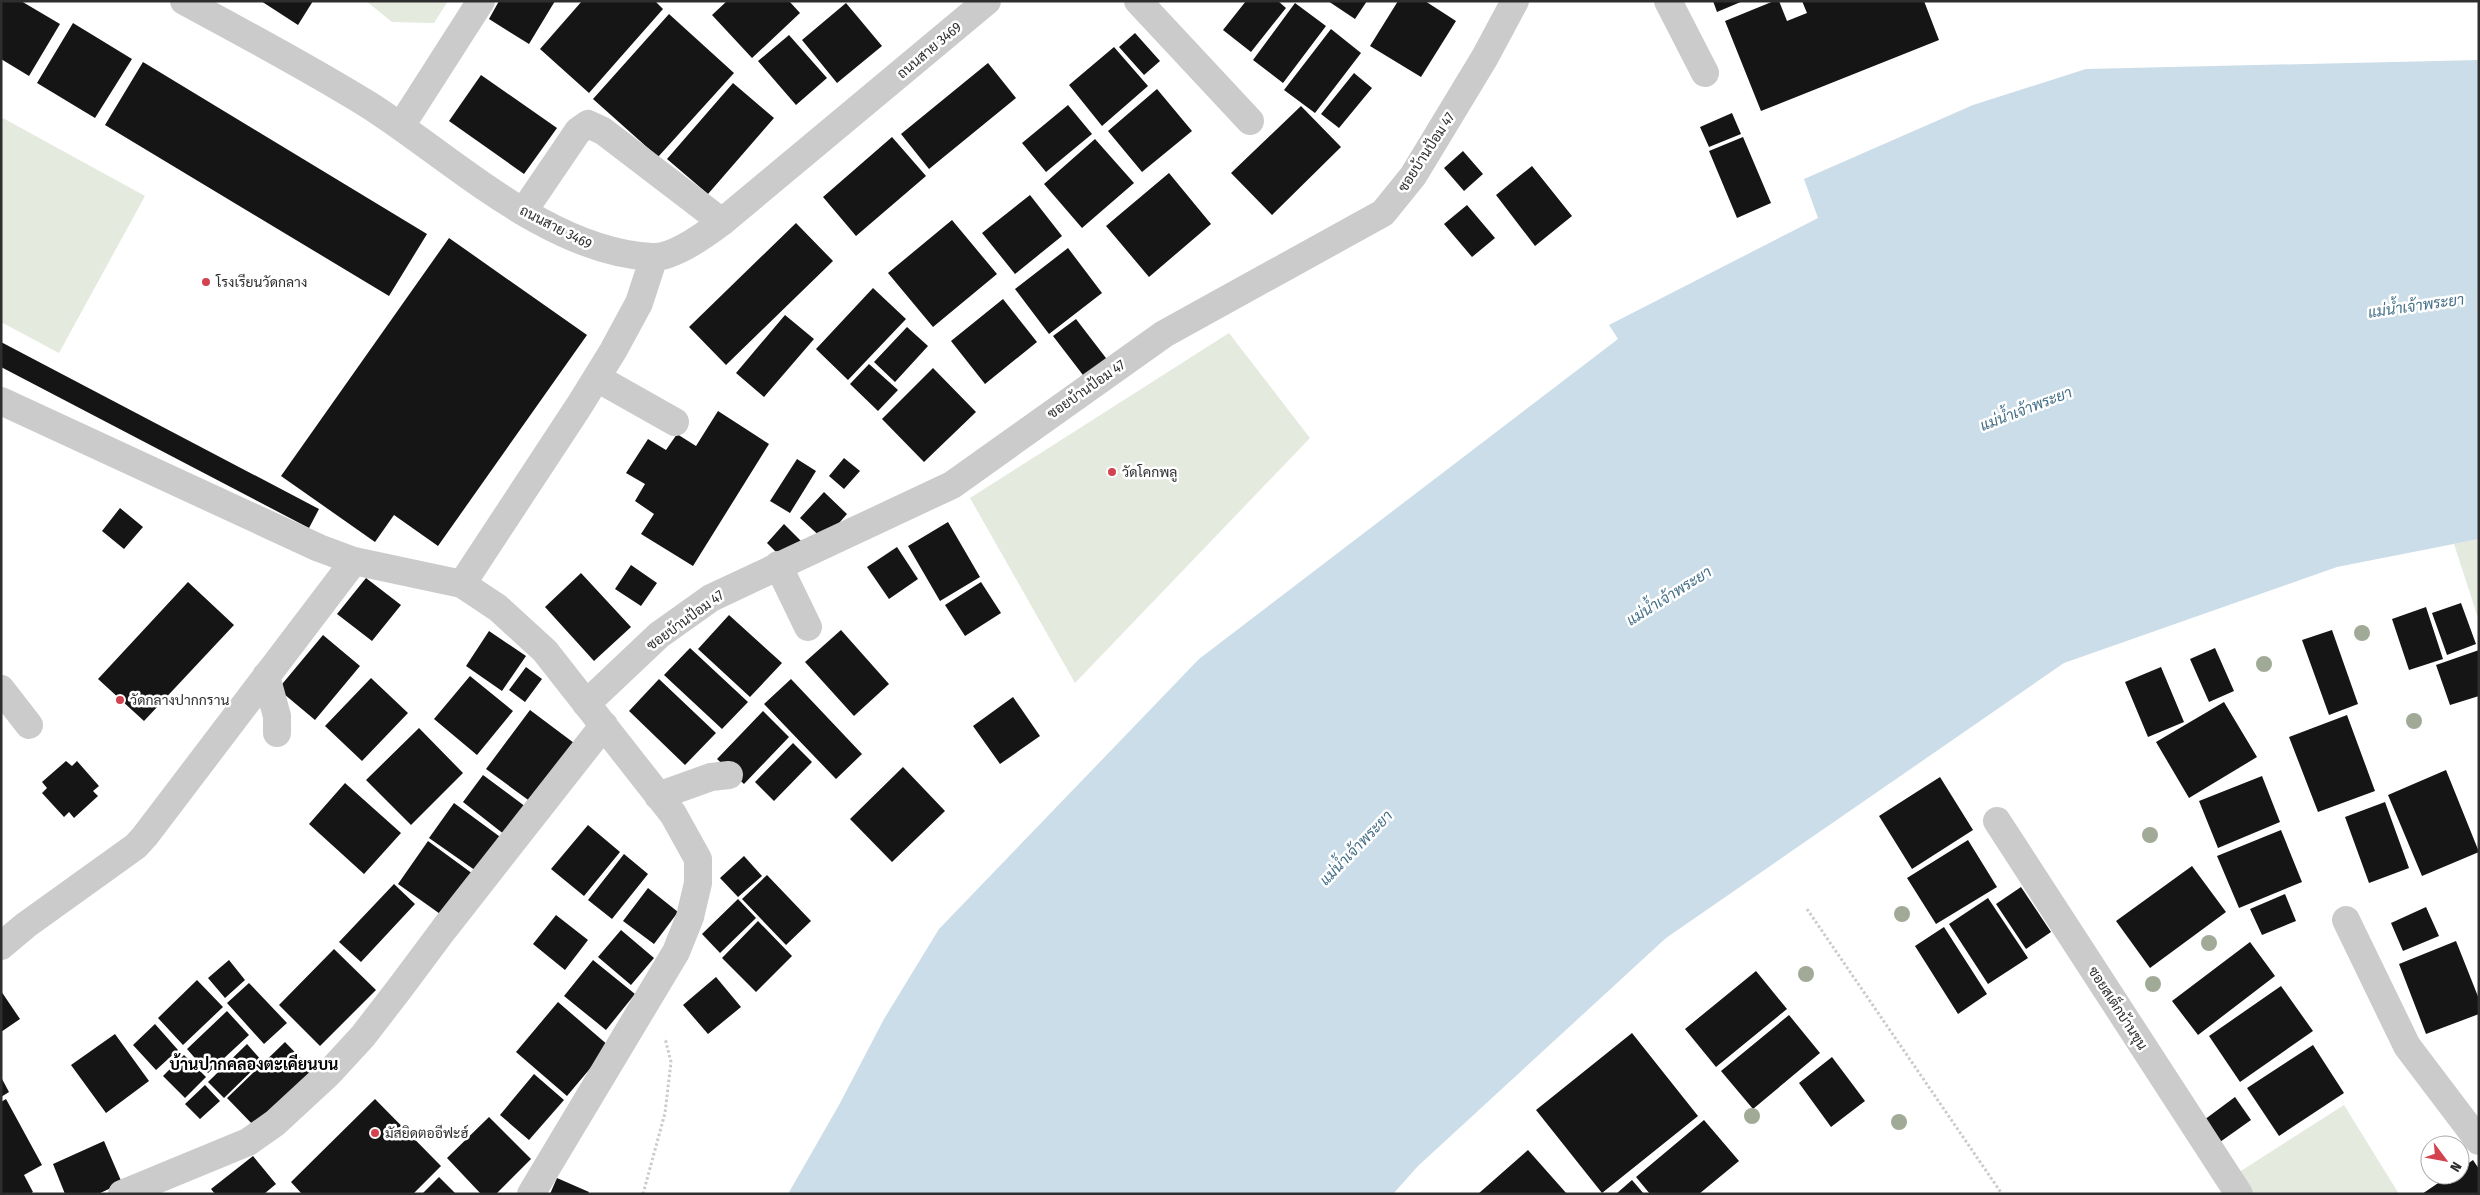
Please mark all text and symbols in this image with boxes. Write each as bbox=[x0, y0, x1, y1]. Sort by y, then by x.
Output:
street label: ถนนสาย 3469 bbox=[894, 18, 965, 82]
street label: ซอยบ้านป้อม 47 bbox=[1394, 109, 1459, 195]
street label: ถนนสาย 3469 bbox=[517, 202, 595, 253]
place label: โรงเรียนวัดกลาง bbox=[215, 273, 307, 291]
marker: โรงเรียนวัดกลาง bbox=[200, 276, 212, 288]
water label: แม่น้ำเจ้าพระยา bbox=[2366, 286, 2465, 322]
street label: ซอยบ้านป้อม 47 bbox=[1044, 355, 1129, 422]
water label: แม่น้ำเจ้าพระยา bbox=[1976, 379, 2074, 435]
place label: วัดโคกพลู bbox=[1122, 464, 1177, 482]
marker: วัดโคกพลู bbox=[1106, 466, 1118, 478]
water label: แม่น้ำเจ้าพระยา bbox=[1621, 559, 1715, 629]
street label: ซอยบ้านป้อม 47 bbox=[643, 586, 727, 654]
place label: วัดกลางปากกราน bbox=[130, 692, 229, 709]
marker: วัดกลางปากกราน bbox=[114, 694, 126, 706]
water label: แม่น้ำเจ้าพระยา bbox=[1313, 804, 1396, 889]
street label: ซอยสเต็กบ้านขุน bbox=[2084, 963, 2152, 1054]
district label: บ้านปากคลองตะเคียนบน bbox=[170, 1053, 338, 1074]
place label: มัสยิดตออีฟะฮ์ bbox=[385, 1124, 469, 1142]
marker: มัสยิดตออีฟะฮ์ bbox=[369, 1127, 381, 1139]
north arrow bbox=[2420, 1135, 2470, 1185]
text: N bbox=[2446, 1159, 2465, 1175]

